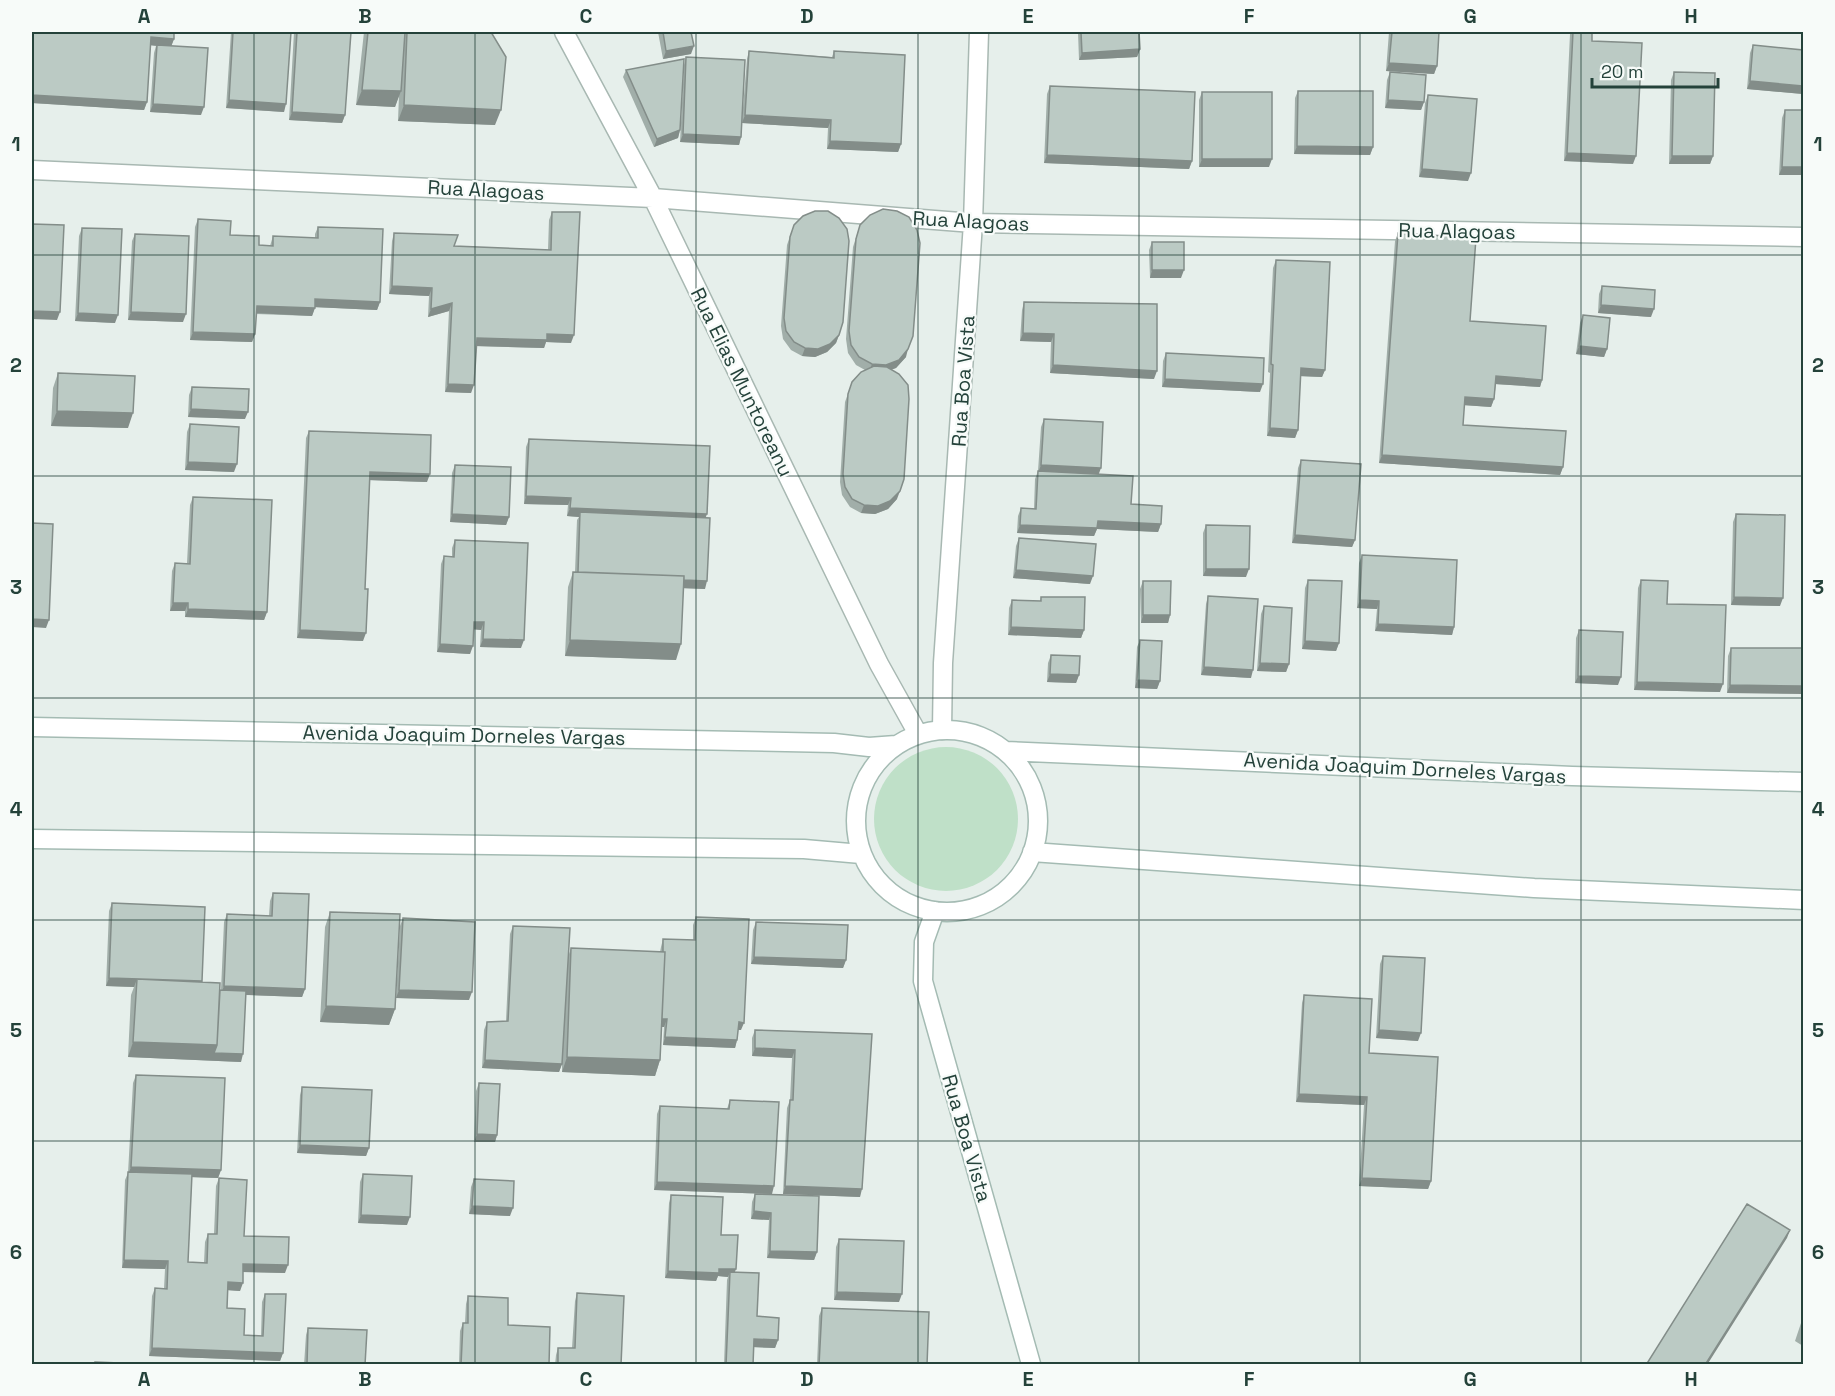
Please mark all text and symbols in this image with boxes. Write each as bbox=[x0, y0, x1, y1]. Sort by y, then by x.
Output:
text: A bbox=[138, 3, 151, 29]
text: B bbox=[358, 3, 372, 29]
text: C bbox=[580, 3, 593, 29]
text: D bbox=[800, 3, 814, 29]
text: E bbox=[1022, 3, 1034, 29]
text: F bbox=[1244, 3, 1255, 29]
text: G bbox=[1463, 3, 1477, 29]
text: H bbox=[1684, 3, 1698, 29]
scale bar bbox=[1592, 51, 1718, 89]
text: 20 m bbox=[1601, 60, 1644, 83]
text: 1 bbox=[11, 131, 21, 157]
text: 1 bbox=[1813, 131, 1823, 157]
street label: Rua Alagoas bbox=[427, 174, 545, 206]
street label: Rua Alagoas bbox=[912, 205, 1030, 237]
street label: Rua Alagoas bbox=[1398, 217, 1516, 245]
street label: Rua Elias Muntoreanu bbox=[685, 283, 799, 481]
street label: Rua Boa Vista bbox=[945, 314, 981, 448]
text: 2 bbox=[10, 352, 22, 378]
text: 2 bbox=[1812, 352, 1824, 378]
text: 3 bbox=[10, 574, 22, 600]
text: 3 bbox=[1812, 574, 1824, 600]
street label: Avenida Joaquim Dorneles Vargas bbox=[302, 719, 626, 751]
street label: Avenida Joaquim Dorneles Vargas bbox=[1243, 747, 1567, 789]
text: 4 bbox=[10, 796, 23, 822]
text: 4 bbox=[1812, 796, 1825, 822]
text: 5 bbox=[10, 1017, 22, 1043]
text: 5 bbox=[1812, 1017, 1824, 1043]
street label: Rua Boa Vista bbox=[936, 1071, 998, 1205]
text: 6 bbox=[10, 1239, 22, 1265]
text: 6 bbox=[1812, 1239, 1824, 1265]
text: A bbox=[138, 1366, 151, 1392]
text: B bbox=[358, 1366, 372, 1392]
text: C bbox=[580, 1366, 593, 1392]
text: D bbox=[800, 1366, 814, 1392]
text: E bbox=[1022, 1366, 1034, 1392]
text: F bbox=[1244, 1366, 1255, 1392]
text: G bbox=[1463, 1366, 1477, 1392]
text: H bbox=[1684, 1366, 1698, 1392]

